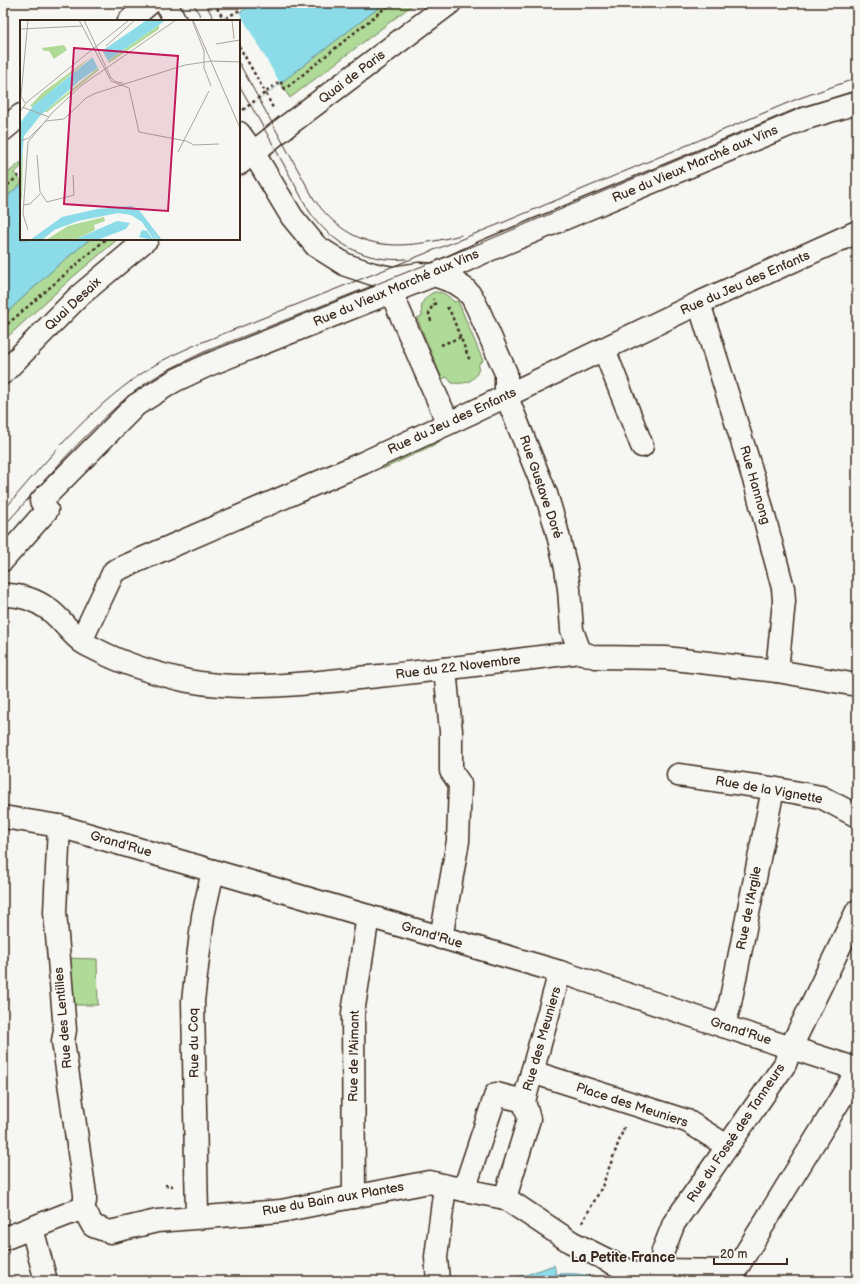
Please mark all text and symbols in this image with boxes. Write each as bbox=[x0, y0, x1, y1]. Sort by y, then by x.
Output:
inset map bbox=[20, 20, 240, 240]
street label: Quai de Paris bbox=[316, 46, 389, 107]
street label: Rue du Vieux Marché aux Vins bbox=[610, 122, 781, 206]
street label: Rue du Vieux Marché aux Vins bbox=[311, 246, 482, 330]
street label: Rue du Jeu des Enfants bbox=[678, 247, 813, 319]
street label: Quai Desaix bbox=[42, 274, 104, 334]
street label: Rue du Jeu des Enfants bbox=[385, 384, 519, 458]
street label: Rue Gustave Doré bbox=[516, 433, 566, 541]
street label: Rue Hannong bbox=[736, 444, 774, 526]
street label: Rue du 22 Novembre bbox=[395, 651, 522, 683]
street label: Rue de la Vignette bbox=[714, 773, 824, 807]
street label: Grand'Rue bbox=[88, 828, 154, 861]
street label: Rue de l'Argile bbox=[733, 865, 765, 951]
street label: Grand'Rue bbox=[399, 918, 465, 952]
street label: Rue des Lentilles bbox=[51, 966, 75, 1069]
street label: Rue des Meuniers bbox=[519, 984, 565, 1093]
street label: Rue du Coq bbox=[185, 1008, 203, 1078]
street label: Rue de l'Aimant bbox=[345, 1010, 363, 1102]
street label: Grand'Rue bbox=[708, 1014, 774, 1048]
street label: Rue du Fossé des Tanneurs bbox=[683, 1060, 789, 1206]
street label: Place des Meuniers bbox=[574, 1079, 691, 1131]
street label: Rue du Bain aux Plantes bbox=[261, 1179, 406, 1219]
scale bar bbox=[714, 1240, 787, 1266]
text: 20 m bbox=[720, 1247, 747, 1262]
district label: La Petite France bbox=[571, 1249, 675, 1266]

